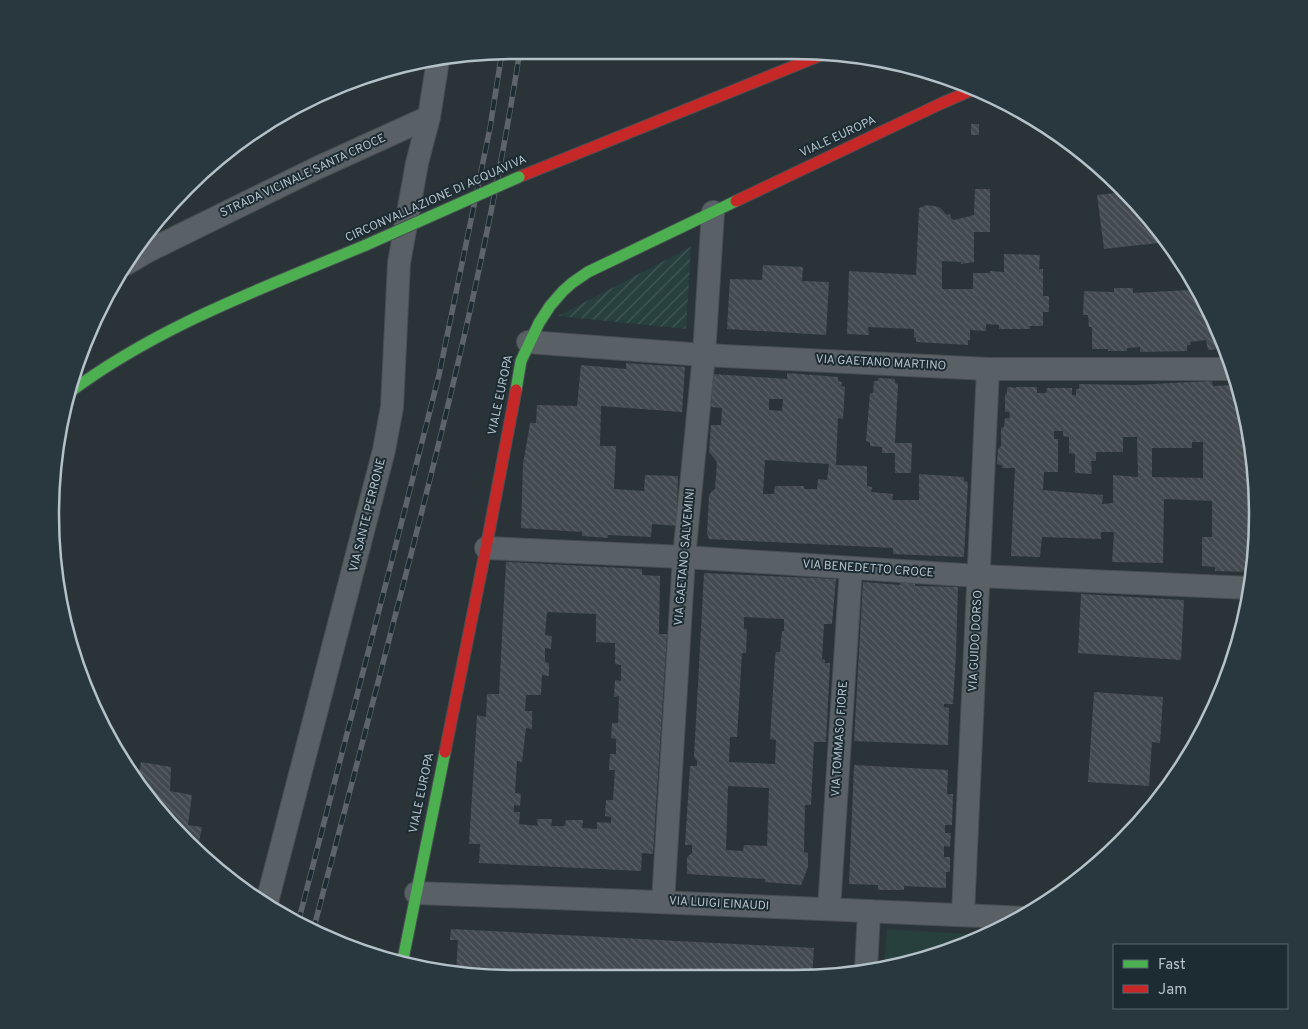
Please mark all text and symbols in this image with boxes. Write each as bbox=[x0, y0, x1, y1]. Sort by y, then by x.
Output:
street label: VIALE EUROPA bbox=[797, 112, 879, 162]
street label: STRADA VICINALE SANTA CROCE bbox=[218, 131, 388, 221]
street label: CIRCONVALLAZIONE DI ACQUAVIVA bbox=[343, 152, 529, 246]
street label: VIA GAETANO MARTINO bbox=[815, 352, 947, 374]
street label: VIALE EUROPA bbox=[485, 353, 517, 437]
street label: VIA SANTE PERRONE bbox=[346, 457, 390, 573]
street label: VIA GAETANO SALVEMINI bbox=[671, 488, 699, 626]
street label: VIA BENEDETTO CROCE bbox=[802, 556, 934, 582]
street label: VIA GUIDO DORSO bbox=[965, 590, 987, 692]
street label: VIA TOMMASO FIORE bbox=[828, 681, 852, 797]
street label: VIALE EUROPA bbox=[406, 751, 438, 835]
street label: VIA LUIGI EINAUDI bbox=[668, 893, 770, 915]
legend bbox=[1113, 944, 1288, 1009]
text: Fast bbox=[1158, 956, 1186, 975]
text: Jam bbox=[1158, 981, 1187, 1000]

